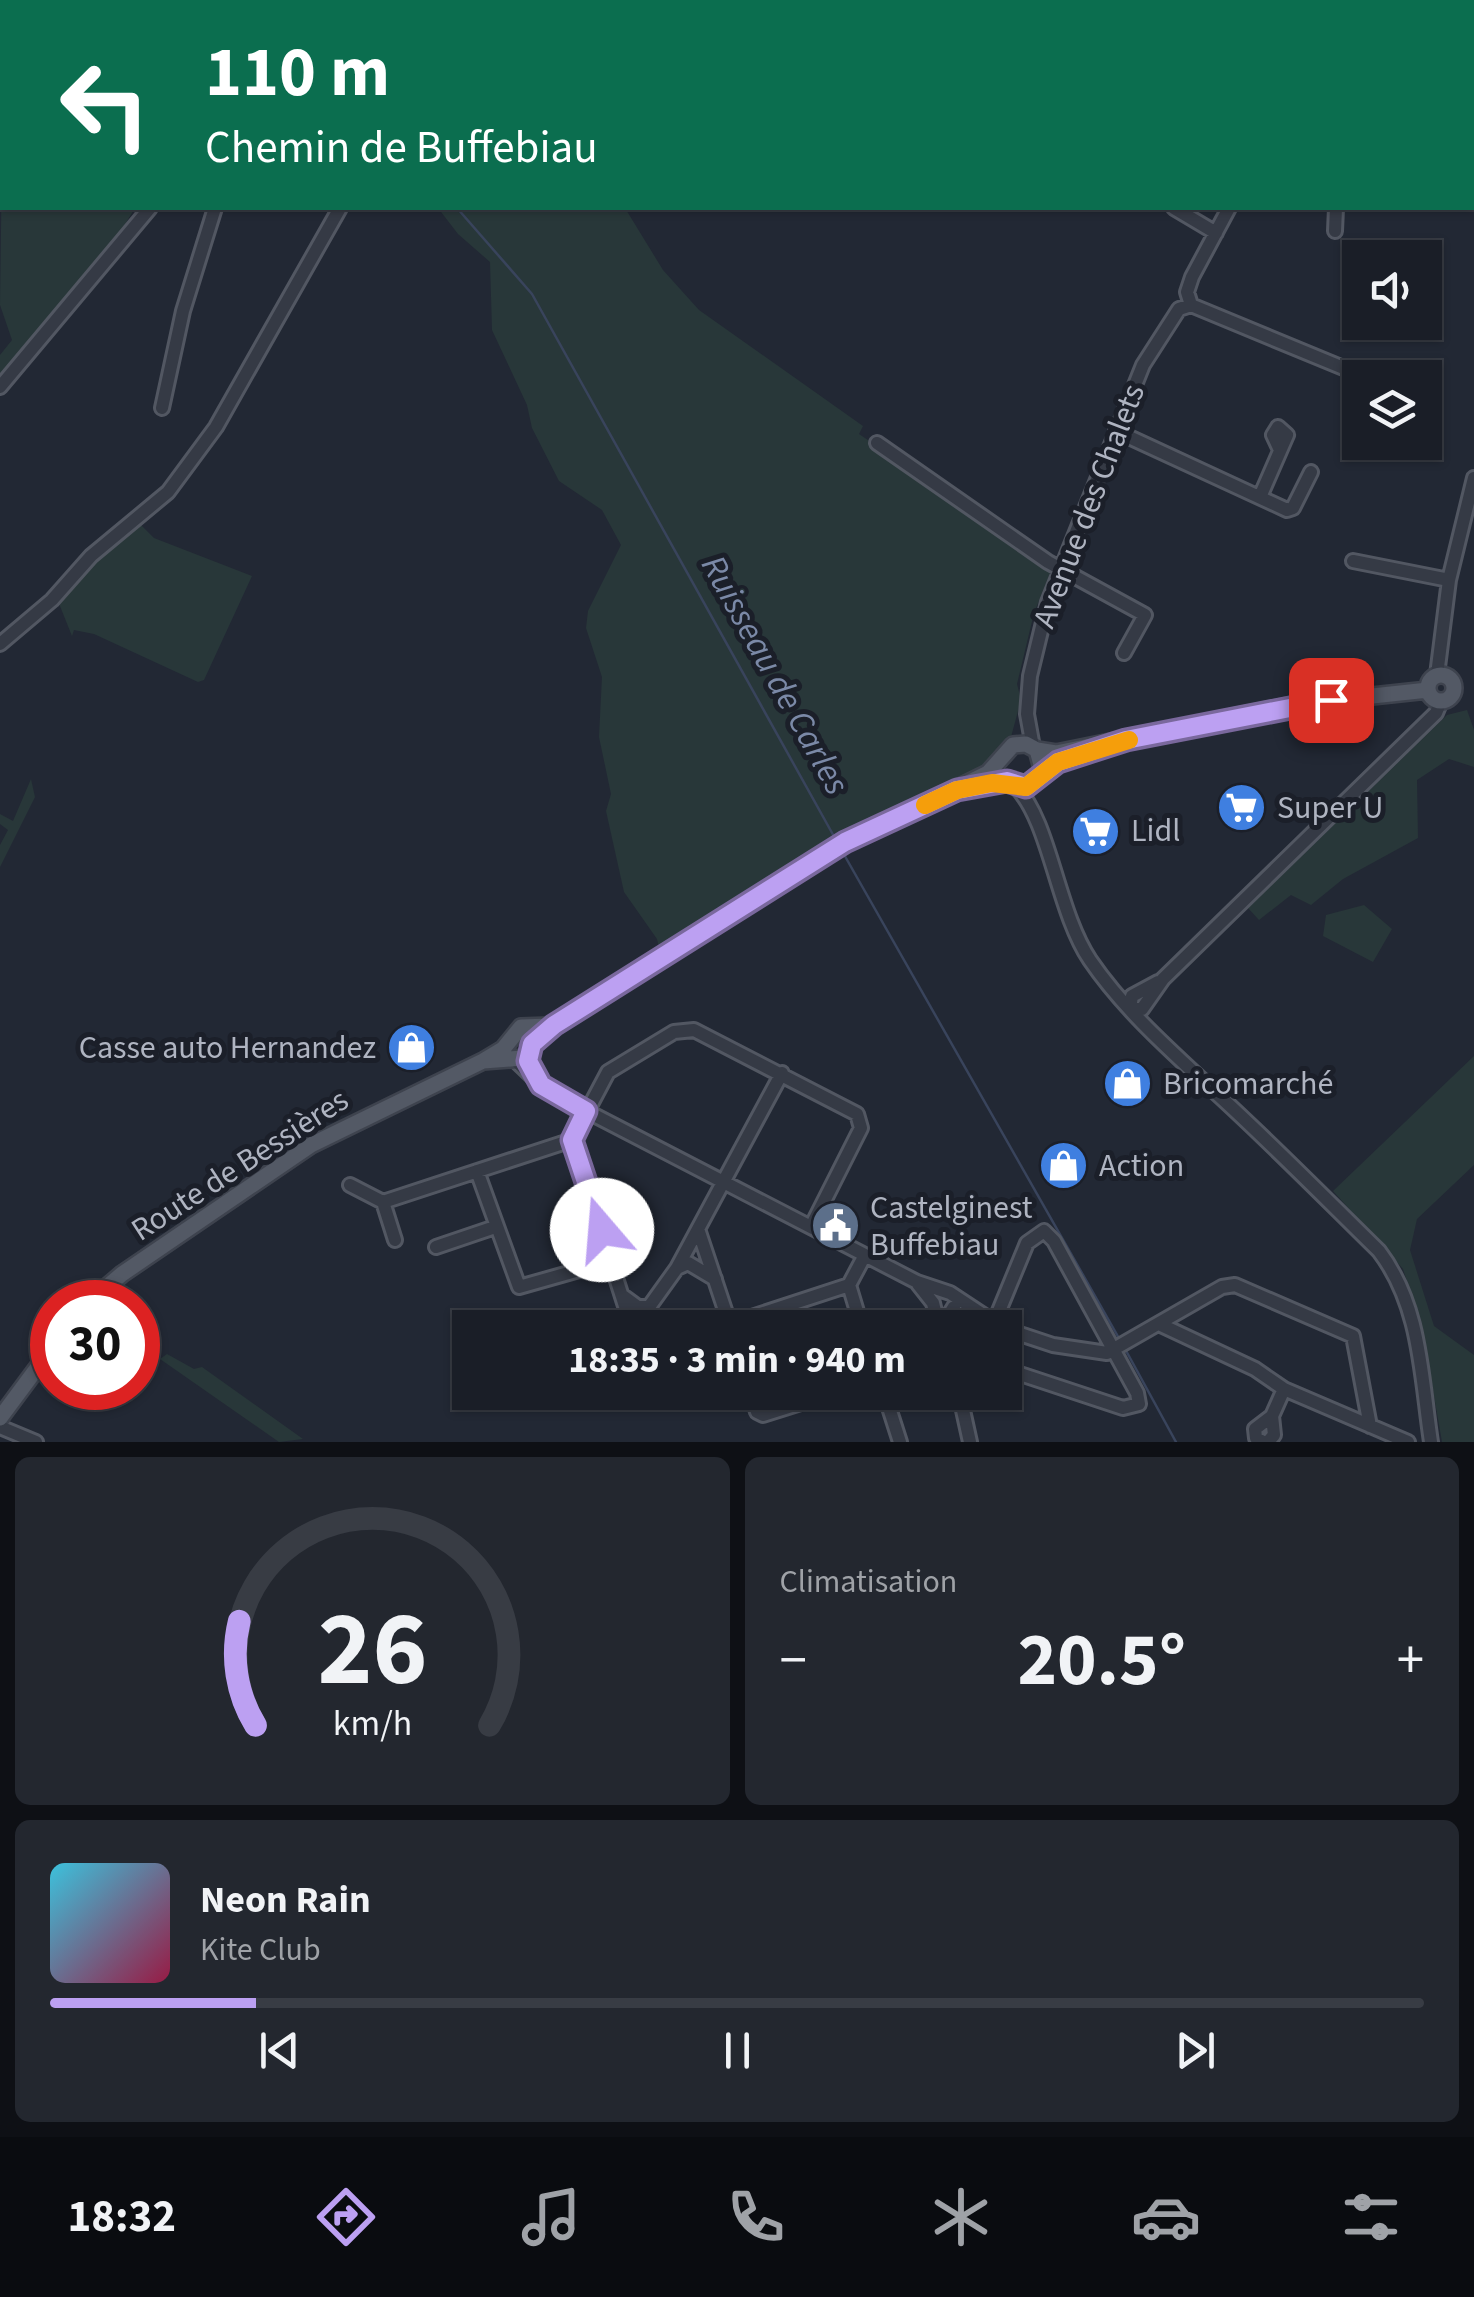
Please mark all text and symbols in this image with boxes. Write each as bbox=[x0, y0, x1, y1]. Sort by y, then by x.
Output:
text: 110 m bbox=[205, 23, 390, 123]
icon: left bbox=[40, 40, 170, 170]
text: Chemin de Buffebiau bbox=[205, 116, 598, 180]
map controls bbox=[1342, 240, 1442, 460]
button: sound bbox=[1342, 240, 1442, 340]
button: layers bbox=[1342, 360, 1442, 460]
street label: Avenue des Chalets bbox=[1021, 377, 1157, 635]
water label: Ruisseau de Carles bbox=[688, 546, 862, 804]
pin bbox=[1289, 658, 1374, 743]
icon: arrive bbox=[1304, 673, 1359, 728]
supermarket icon: Super U bbox=[1216, 782, 1268, 834]
place label: Super U bbox=[1277, 785, 1383, 831]
supermarket icon: Lidl bbox=[1070, 805, 1122, 857]
place label: Lidl bbox=[1131, 808, 1180, 854]
shop icon: Casse auto Hernandez bbox=[385, 1022, 437, 1074]
place label: Casse auto Hernandez bbox=[79, 1025, 376, 1071]
shop icon: Bricomarché bbox=[1102, 1058, 1154, 1110]
place label: Bricomarché bbox=[1163, 1061, 1333, 1107]
street label: Route de Bessières bbox=[122, 1077, 358, 1253]
shop icon: Action bbox=[1038, 1140, 1090, 1192]
place label: Action bbox=[1099, 1143, 1184, 1189]
position arrow bbox=[550, 1178, 654, 1282]
place label: Castelginest Buffebiau bbox=[870, 1185, 1033, 1268]
public building icon: Castelginest Buffebiau bbox=[809, 1200, 861, 1252]
speed limit sign: 30 bbox=[30, 1280, 160, 1410]
text: 18:35 · 3 min · 940 m bbox=[568, 1333, 906, 1387]
text: Climatisation bbox=[780, 1559, 957, 1605]
text: 26 bbox=[317, 1577, 427, 1725]
text: 20.5° bbox=[1017, 1607, 1186, 1714]
text: − bbox=[780, 1622, 807, 1700]
text: + bbox=[1397, 1622, 1424, 1700]
text: km/h bbox=[333, 1698, 412, 1749]
text: Neon Rain bbox=[200, 1873, 371, 1927]
text: Kite Club bbox=[200, 1927, 321, 1973]
icon: previous bbox=[252, 2023, 307, 2078]
icon: pause bbox=[710, 2023, 765, 2078]
icon: next bbox=[1168, 2023, 1223, 2078]
icon: directions bbox=[311, 2182, 381, 2252]
icon: music bbox=[516, 2182, 586, 2252]
icon: phone bbox=[721, 2182, 791, 2252]
icon: climate bbox=[926, 2182, 996, 2252]
icon: car bbox=[1131, 2182, 1201, 2252]
icon: filters bbox=[1336, 2182, 1406, 2252]
text: 18:32 bbox=[68, 2185, 176, 2249]

